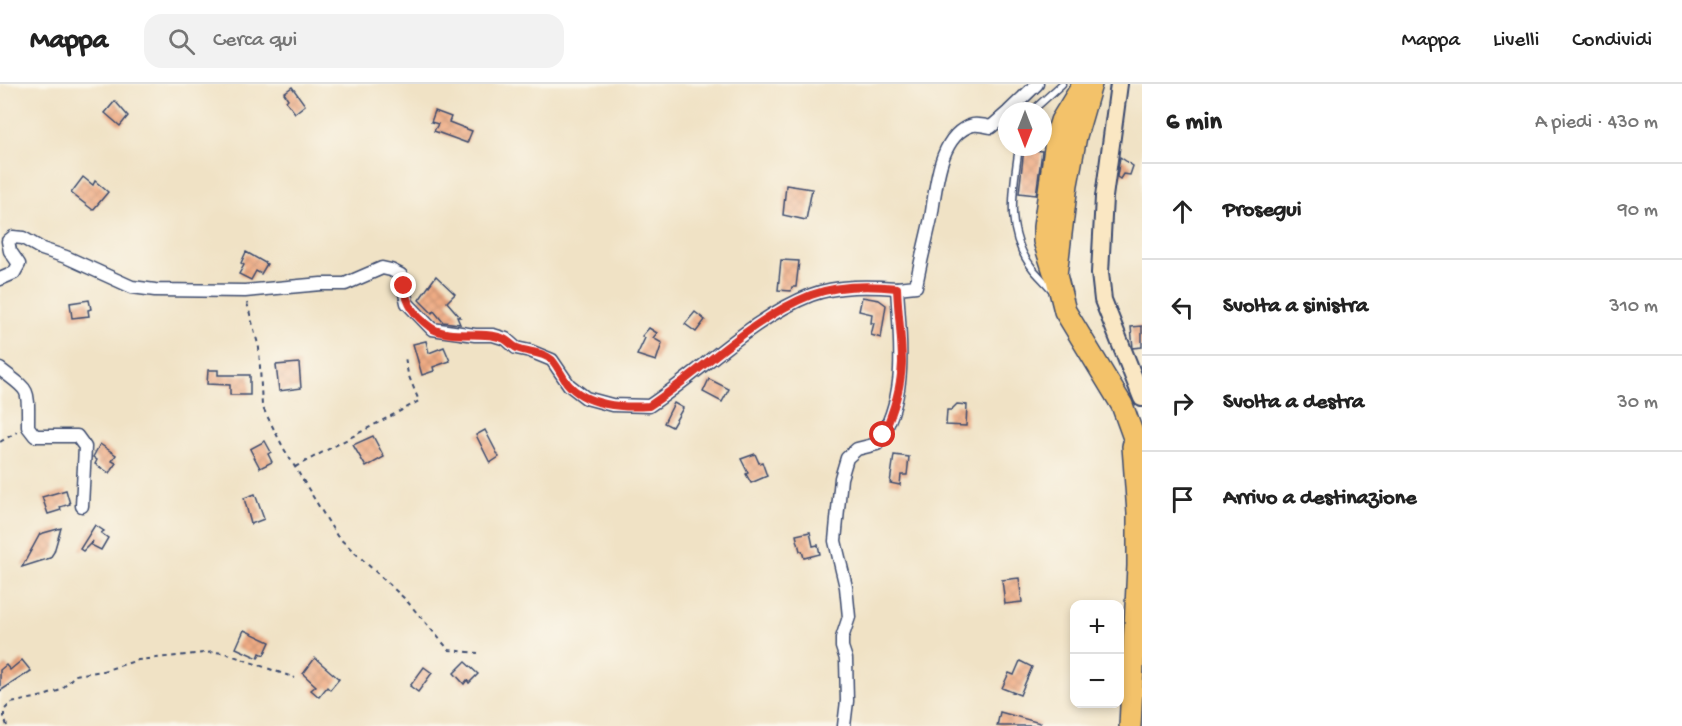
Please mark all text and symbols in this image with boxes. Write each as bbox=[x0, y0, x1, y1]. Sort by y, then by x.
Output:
search box bbox=[144, 14, 564, 68]
text: Mappa bbox=[30, 25, 108, 58]
icon: search bbox=[165, 25, 198, 58]
text: Cerca qui bbox=[213, 28, 297, 54]
text: Mappa bbox=[1401, 29, 1460, 54]
text: Livelli bbox=[1493, 29, 1539, 54]
text: Condividi bbox=[1572, 29, 1652, 54]
north arrow bbox=[998, 102, 1052, 156]
text: 6 min bbox=[1166, 108, 1222, 139]
text: A piedi · 430 m bbox=[1535, 112, 1658, 135]
icon: ahead bbox=[1166, 195, 1199, 228]
text: Prosegui bbox=[1223, 198, 1301, 224]
text: 90 m bbox=[1618, 200, 1658, 223]
route end bbox=[390, 272, 416, 298]
icon: left bbox=[1166, 291, 1199, 324]
text: Svolta a sinistra bbox=[1223, 294, 1368, 320]
text: 310 m bbox=[1609, 296, 1658, 319]
icon: right bbox=[1166, 387, 1199, 420]
text: Svolta a destra bbox=[1223, 390, 1364, 416]
text: 30 m bbox=[1617, 392, 1658, 415]
route start bbox=[869, 421, 895, 447]
icon: arrive bbox=[1166, 483, 1199, 516]
text: Arrivo a destinazione bbox=[1223, 486, 1417, 512]
map controls bbox=[1070, 600, 1124, 708]
button: + bbox=[1070, 600, 1124, 654]
button: − bbox=[1070, 654, 1124, 708]

